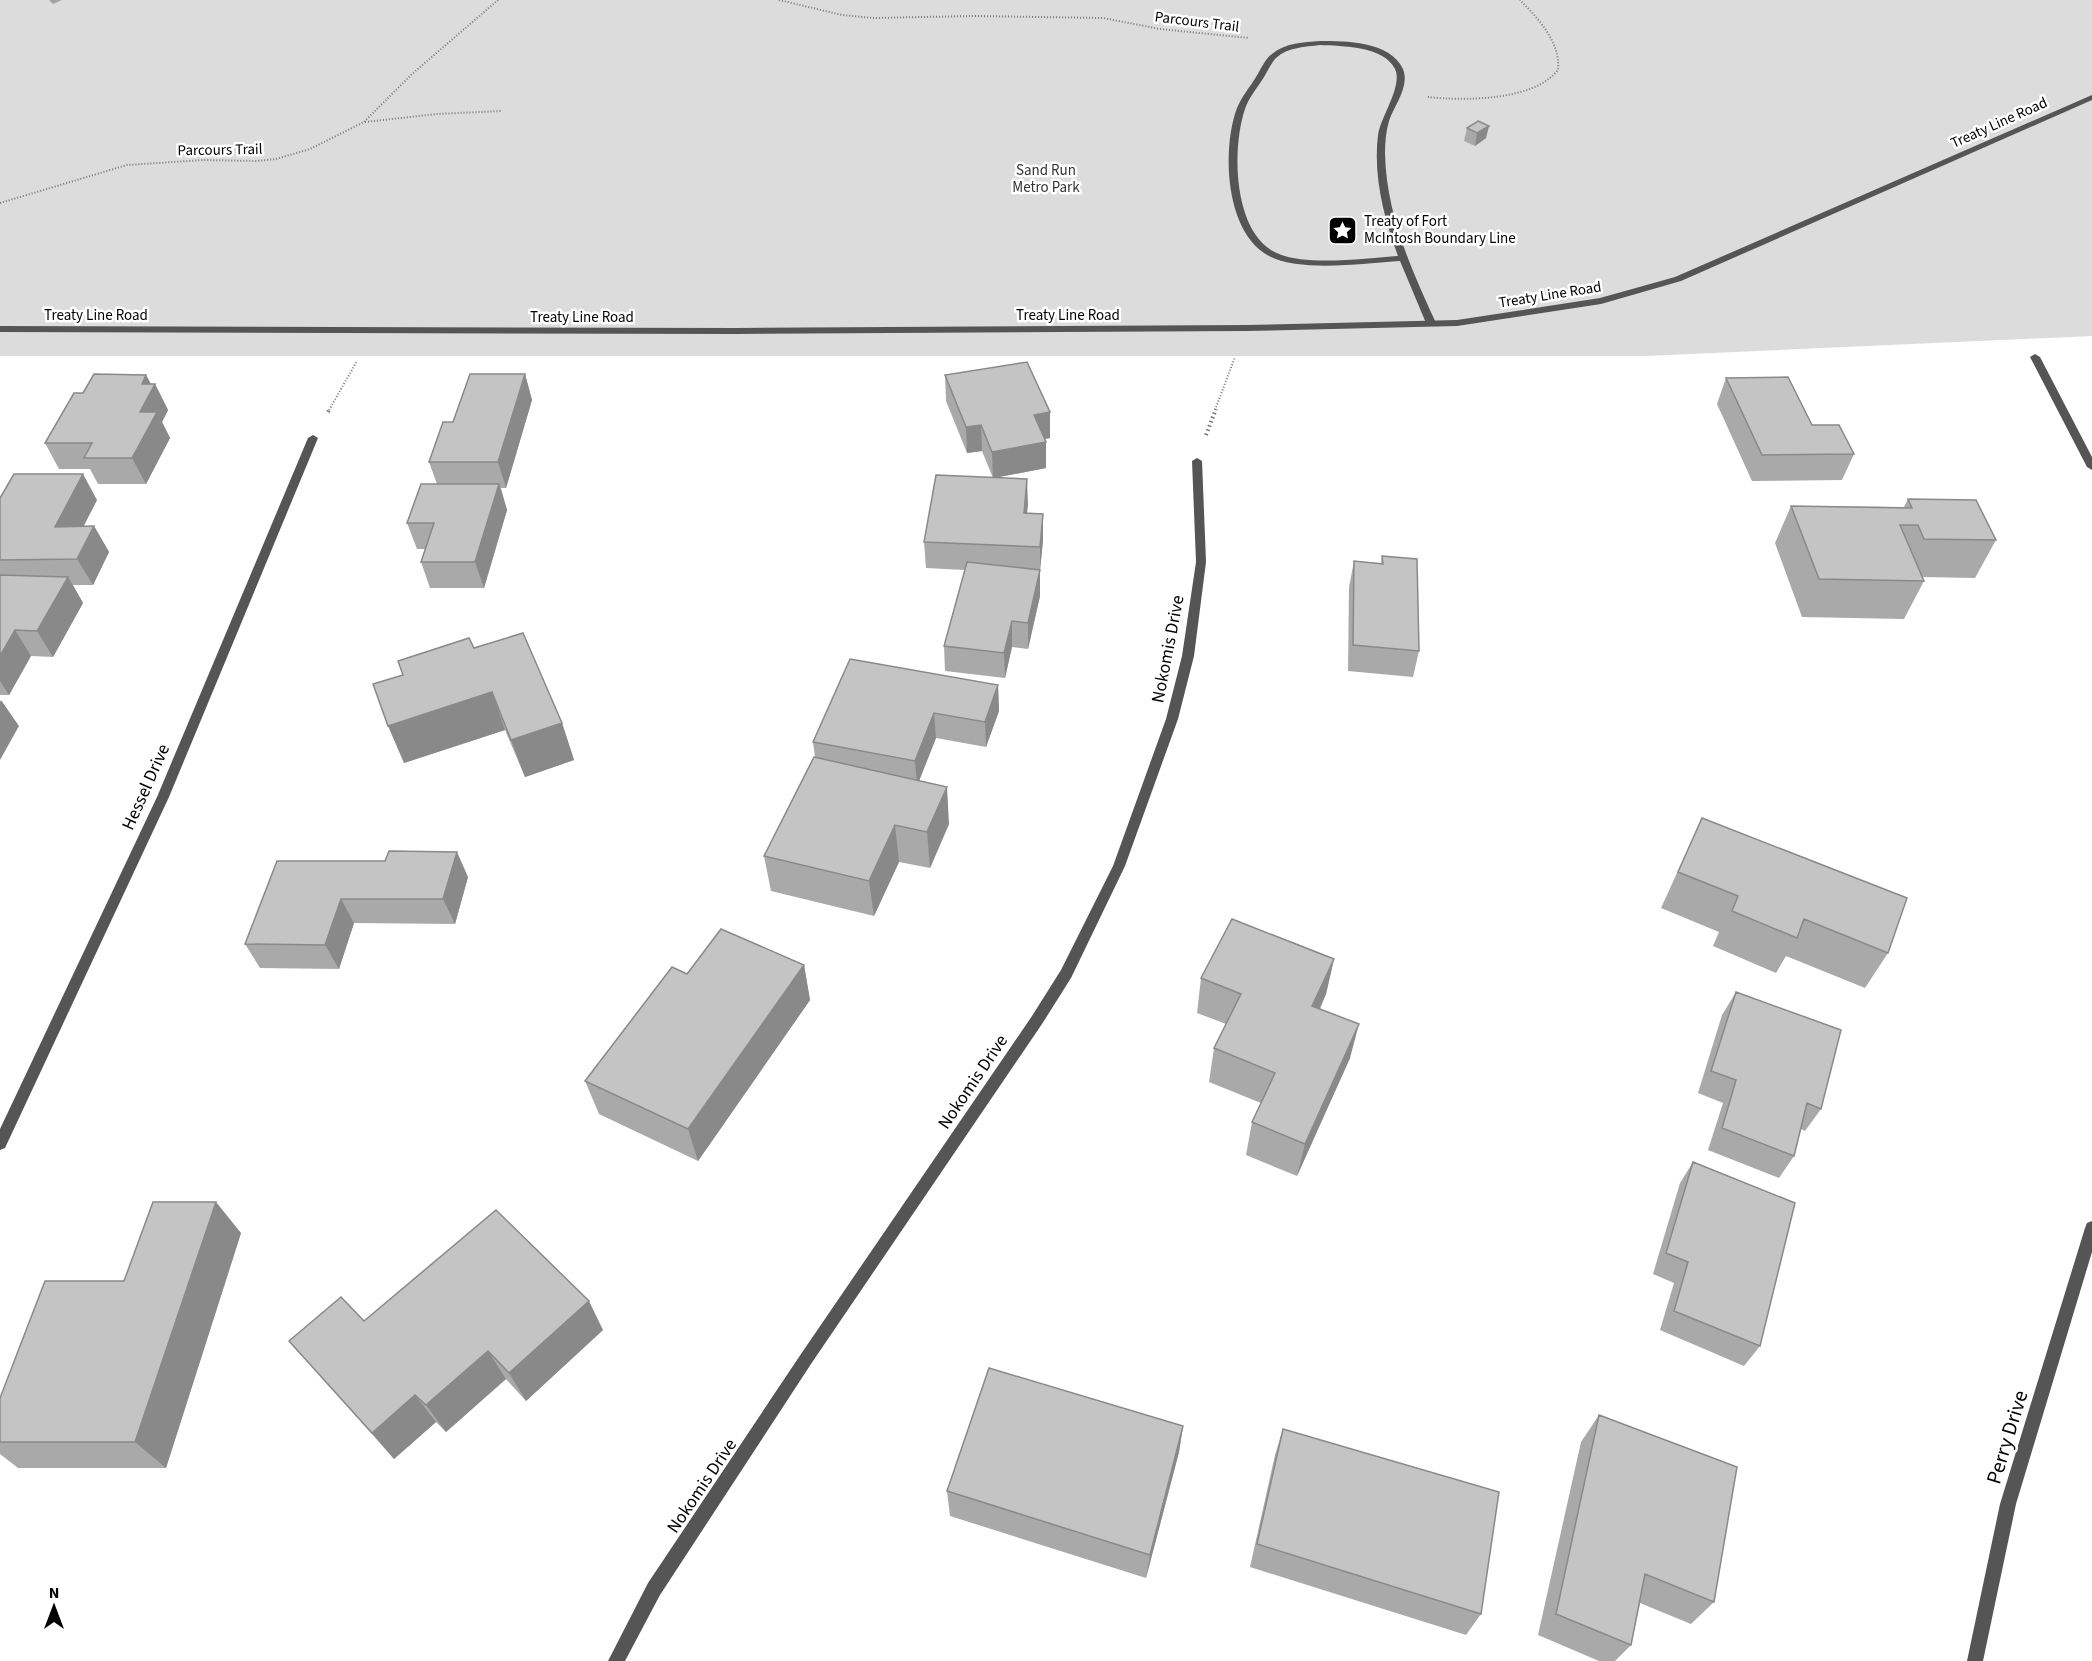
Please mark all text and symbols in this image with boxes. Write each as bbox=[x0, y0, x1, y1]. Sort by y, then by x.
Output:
street label: Parcours Trail bbox=[1154, 6, 1241, 38]
street label: Treaty Line Road bbox=[1947, 92, 2051, 154]
street label: Parcours Trail bbox=[177, 139, 263, 161]
park label: Sand Run Metro Park bbox=[1012, 160, 1080, 198]
place label: Treaty of Fort McIntosh Boundary Line bbox=[1364, 211, 1516, 249]
place icon: Treaty of Fort McIntosh Boundary Line bbox=[1327, 214, 1359, 246]
street label: Treaty Line Road bbox=[1497, 277, 1603, 313]
street label: Treaty Line Road bbox=[44, 305, 148, 326]
street label: Treaty Line Road bbox=[1016, 305, 1120, 326]
street label: Treaty Line Road bbox=[530, 307, 634, 328]
street label: Nokomis Drive bbox=[1145, 593, 1191, 705]
street label: Hessel Drive bbox=[116, 740, 176, 834]
street label: Nokomis Drive bbox=[932, 1030, 1014, 1134]
street label: Perry Drive bbox=[1979, 1387, 2035, 1487]
street label: Nokomis Drive bbox=[661, 1434, 743, 1538]
north arrow bbox=[24, 1577, 84, 1637]
text: N bbox=[49, 1582, 59, 1604]

